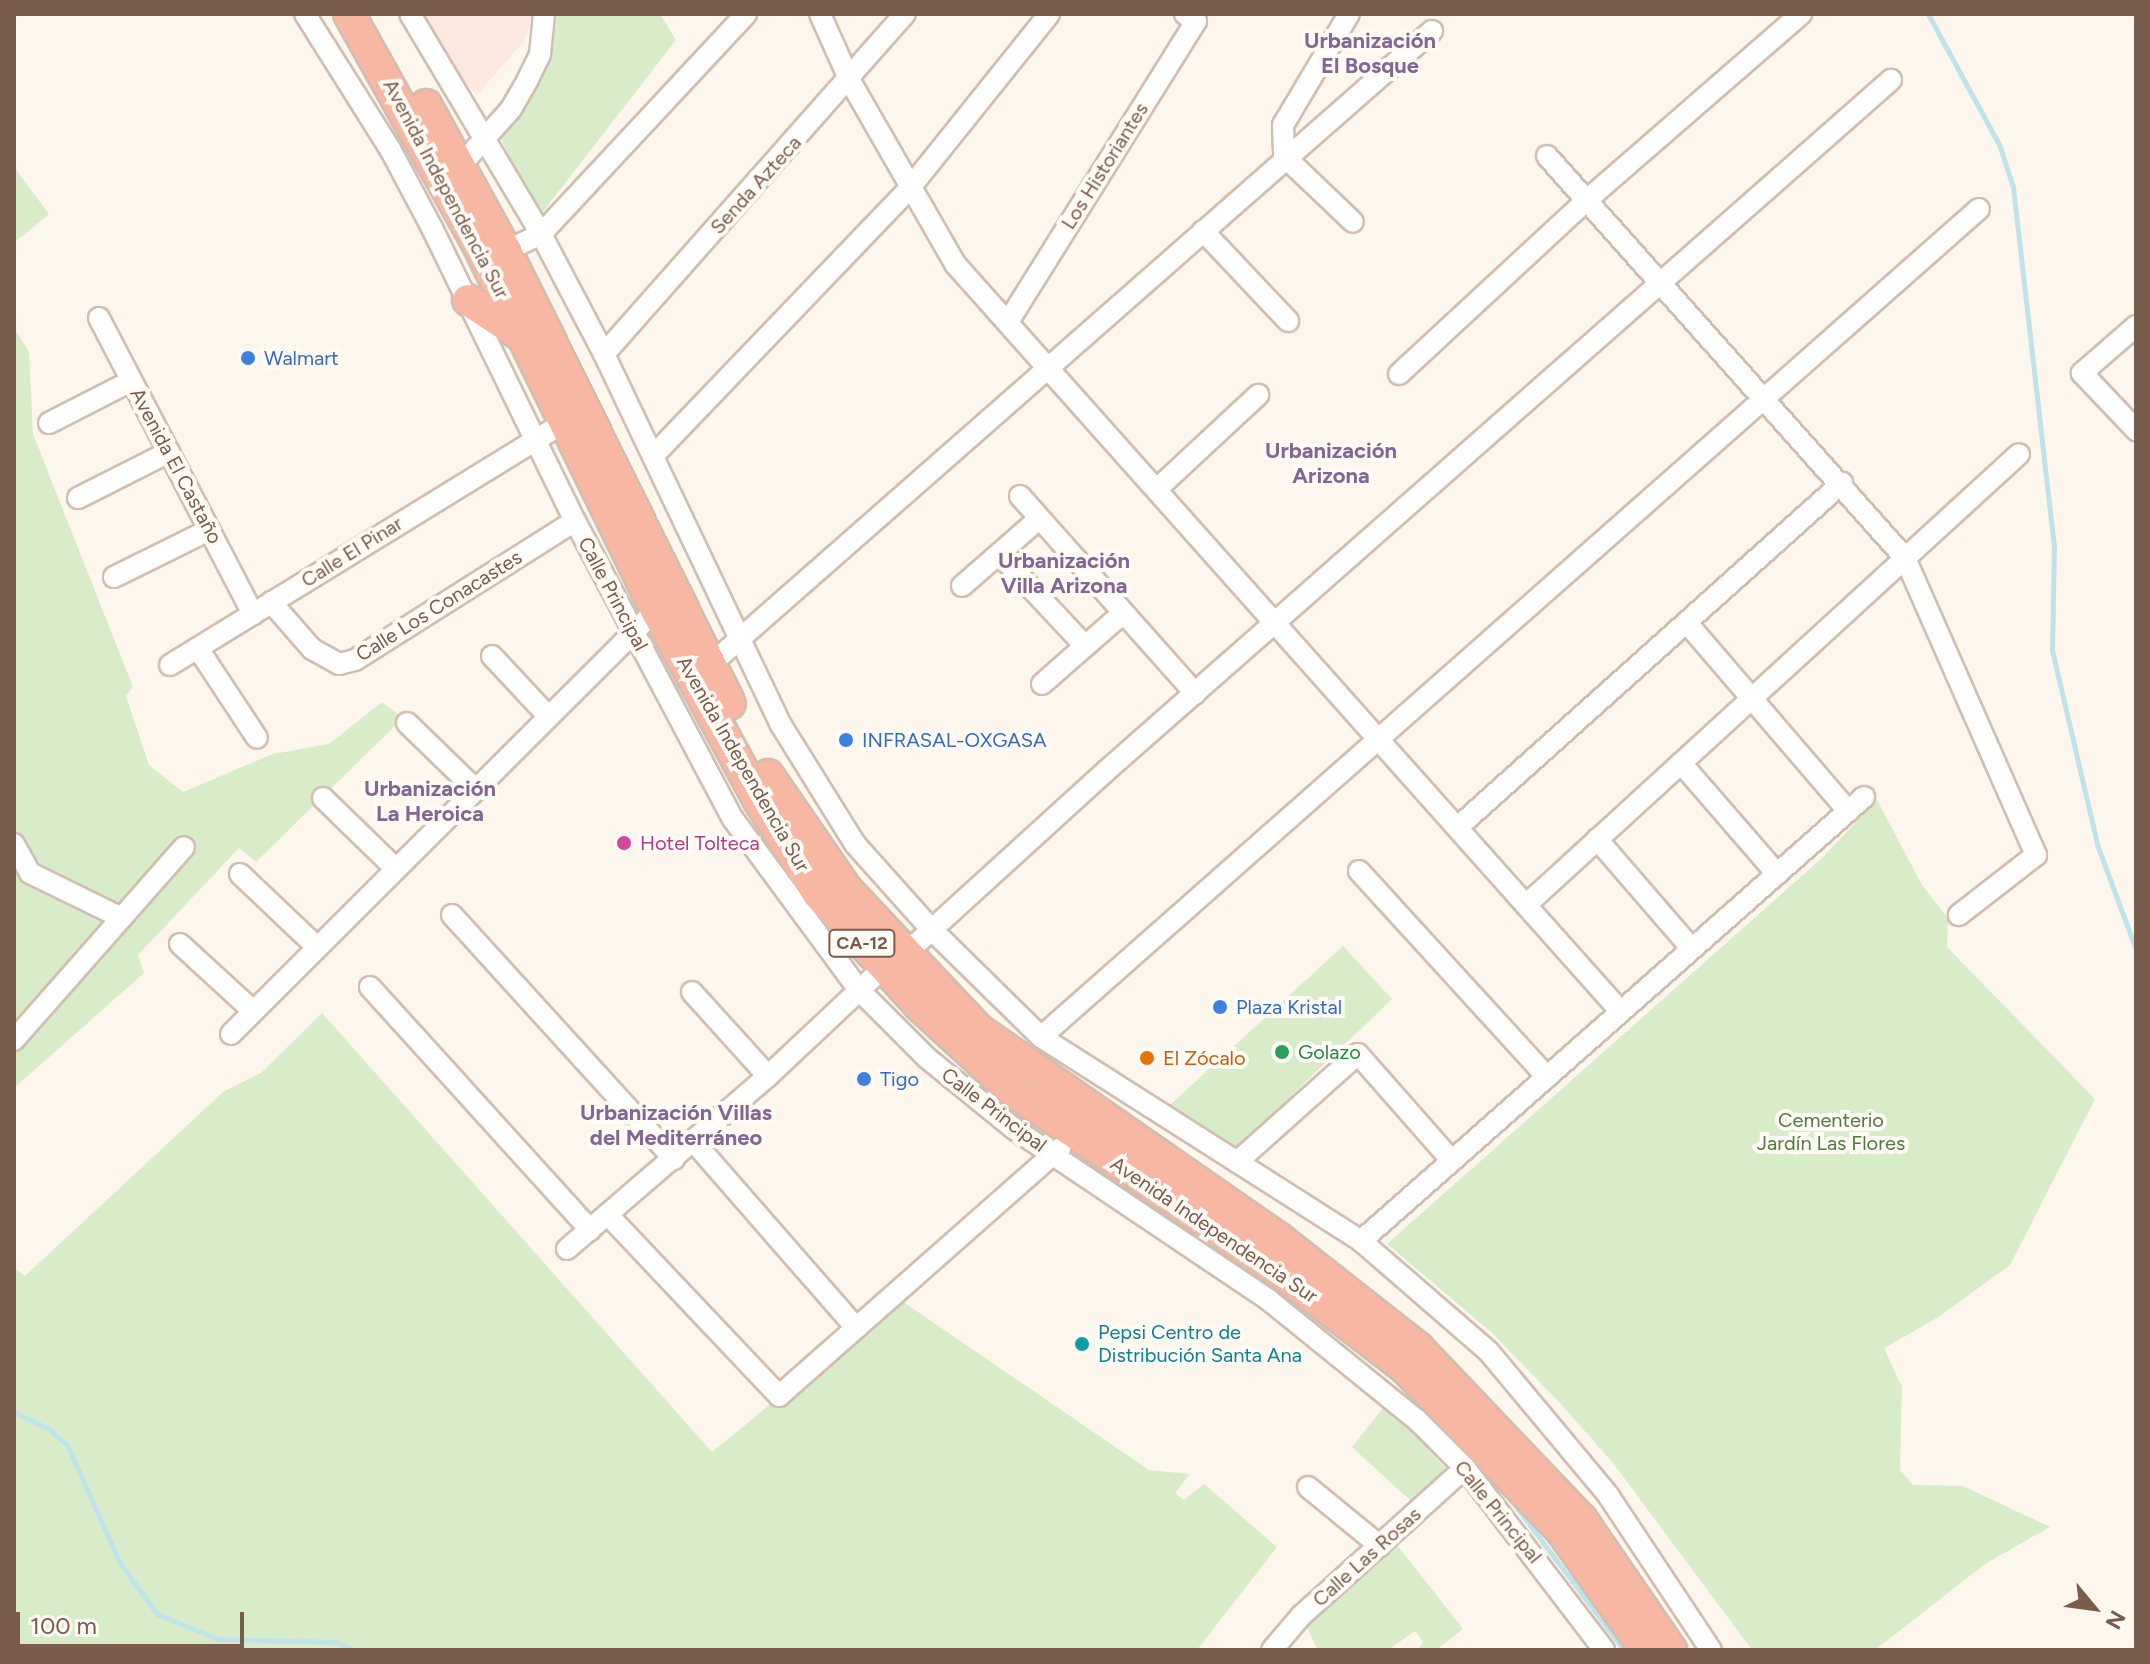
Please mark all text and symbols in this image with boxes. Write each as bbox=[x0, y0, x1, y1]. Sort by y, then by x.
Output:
district label: Urbanización El Bosque bbox=[1304, 27, 1436, 78]
street label: Avenida Independencia Sur bbox=[378, 75, 514, 303]
street label: Los Historiantes bbox=[1056, 98, 1154, 234]
street label: Senda Azteca bbox=[706, 131, 806, 239]
place label: Walmart bbox=[264, 346, 339, 370]
marker: Walmart bbox=[239, 349, 257, 367]
street label: Avenida El Castaño bbox=[125, 384, 227, 548]
district label: Urbanización Arizona bbox=[1265, 437, 1397, 488]
street label: Calle El Pinar bbox=[297, 511, 407, 593]
street label: Calle Principal bbox=[573, 533, 653, 655]
street label: Calle Los Conacastes bbox=[352, 545, 526, 667]
district label: Urbanización Villa Arizona bbox=[998, 547, 1130, 598]
street label: Avenida Independencia Sur bbox=[671, 652, 815, 876]
place label: INFRASAL-OXGASA bbox=[862, 728, 1047, 752]
marker: INFRASAL-OXGASA bbox=[837, 731, 855, 749]
district label: Urbanización La Heroica bbox=[364, 775, 496, 826]
place label: Hotel Tolteca bbox=[640, 831, 760, 855]
marker: Hotel Tolteca bbox=[615, 834, 633, 852]
road number: CA-12 bbox=[828, 929, 896, 957]
place label: Plaza Kristal bbox=[1236, 995, 1342, 1019]
marker: Plaza Kristal bbox=[1211, 998, 1229, 1016]
place label: Golazo bbox=[1298, 1040, 1361, 1064]
marker: Golazo bbox=[1273, 1043, 1291, 1061]
place label: El Zócalo bbox=[1163, 1046, 1246, 1070]
marker: El Zócalo bbox=[1138, 1049, 1156, 1067]
street label: Calle Principal bbox=[937, 1063, 1051, 1157]
place label: Tigo bbox=[880, 1067, 919, 1091]
marker: Tigo bbox=[855, 1070, 873, 1088]
district label: Urbanización Villas del Mediterráneo bbox=[580, 1099, 772, 1150]
park label: Cementerio Jardín Las Flores bbox=[1757, 1109, 1905, 1156]
street label: Avenida Independencia Sur bbox=[1106, 1152, 1322, 1308]
place label: Pepsi Centro de Distribución Santa Ana bbox=[1098, 1320, 1302, 1367]
marker: Pepsi Centro de Distribución Santa Ana bbox=[1073, 1335, 1091, 1353]
street label: Calle Principal bbox=[1449, 1456, 1547, 1568]
street label: Calle Las Rosas bbox=[1308, 1502, 1426, 1612]
north arrow bbox=[2054, 1568, 2134, 1648]
scale bar bbox=[20, 1596, 248, 1646]
text: N bbox=[2100, 1606, 2131, 1634]
text: 100 m bbox=[30, 1611, 97, 1640]

